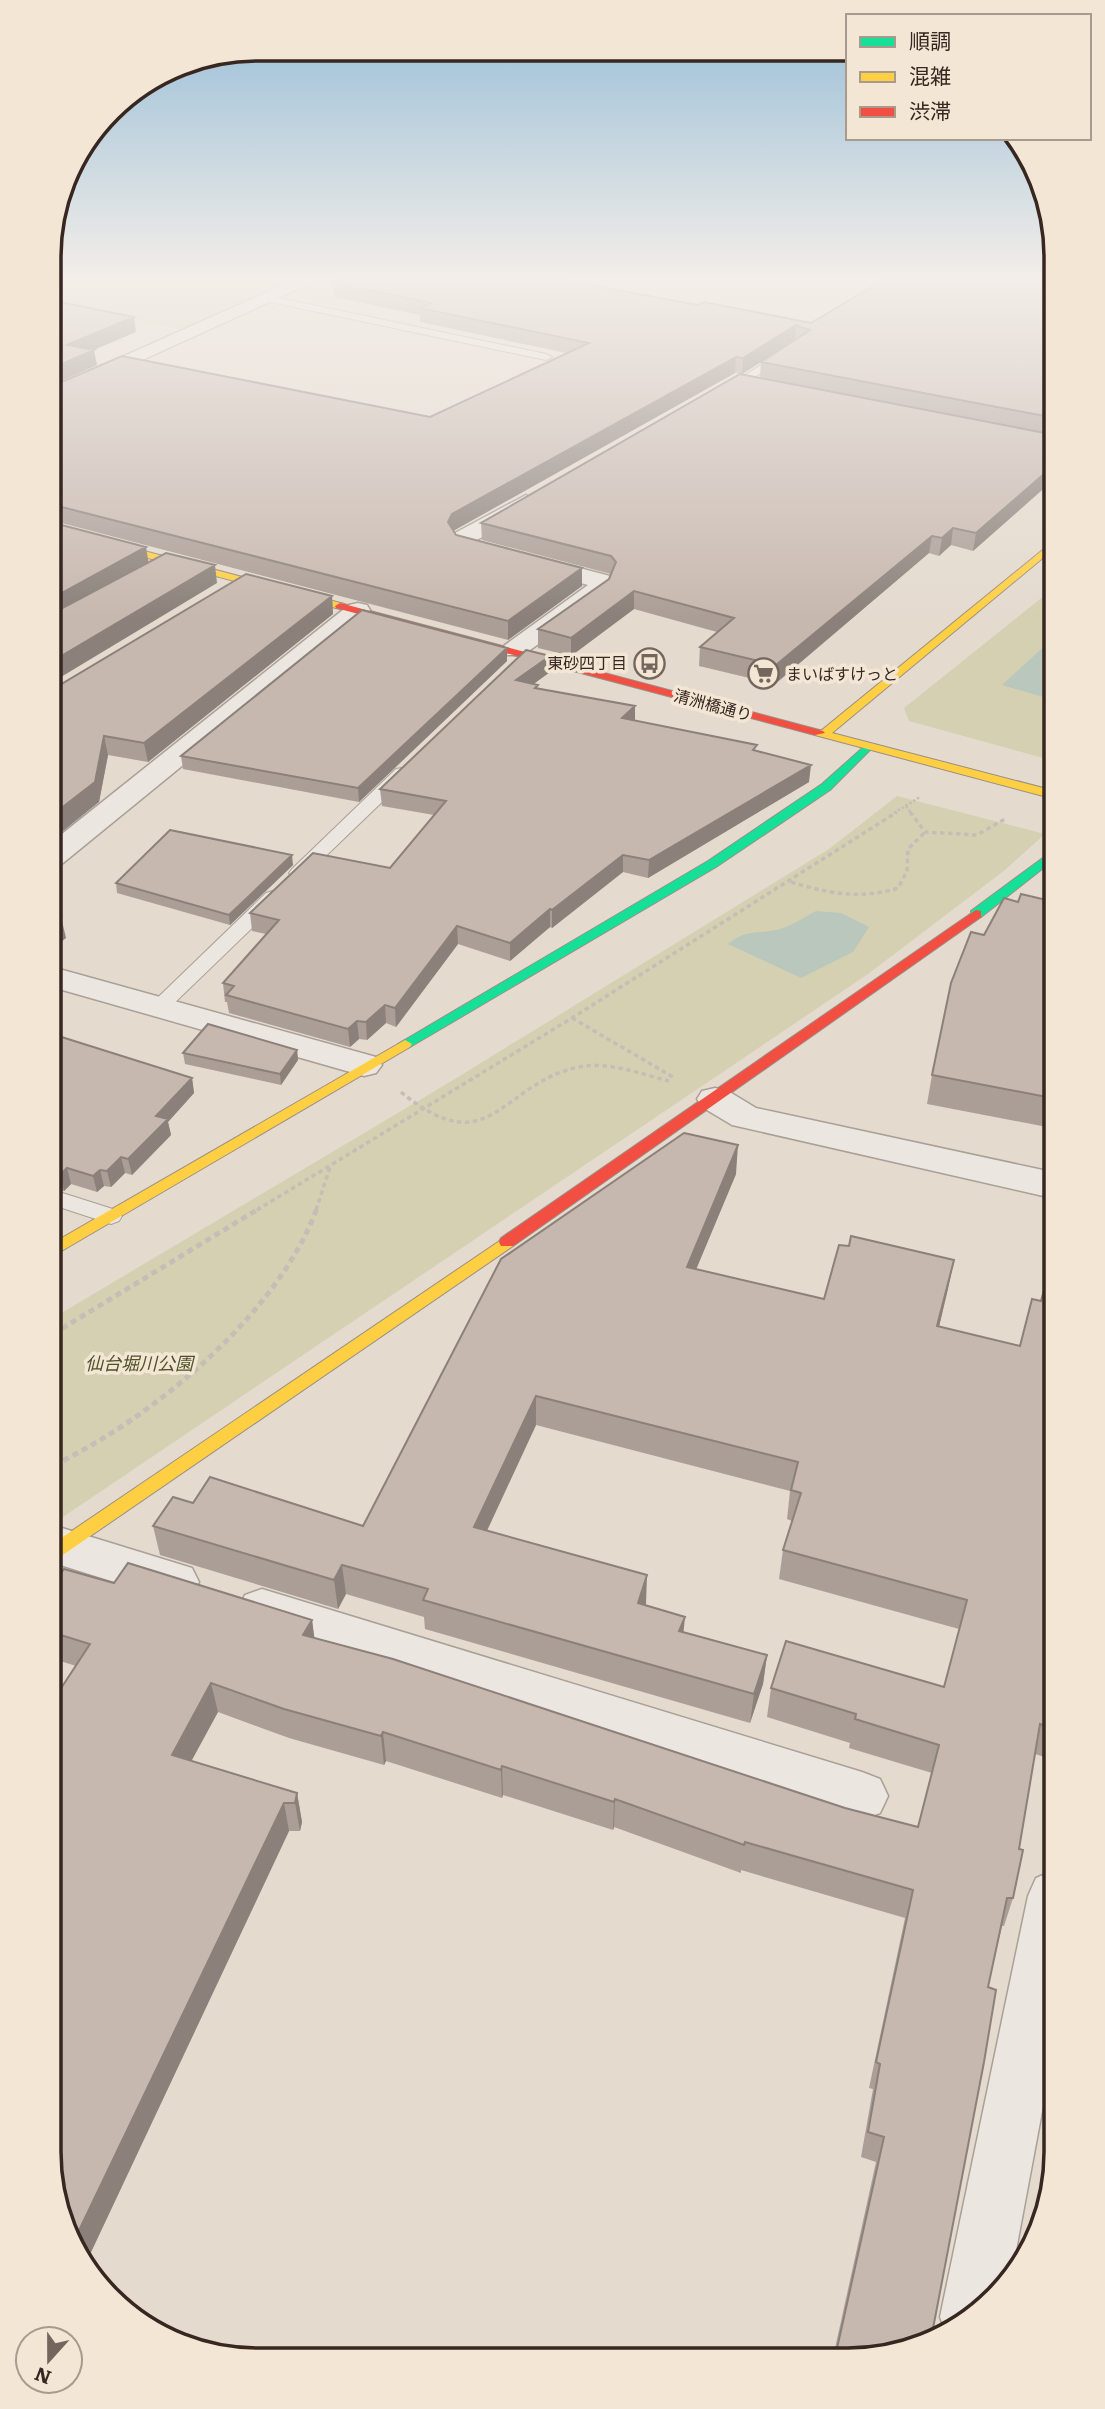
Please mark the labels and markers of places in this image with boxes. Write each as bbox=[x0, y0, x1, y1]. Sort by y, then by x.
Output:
bus stop icon: 東砂四丁目 bbox=[633, 646, 667, 680]
place label: 東砂四丁目 bbox=[547, 650, 627, 674]
supermarket icon: まいばすけっと bbox=[746, 657, 780, 691]
place label: まいばすけっと bbox=[786, 661, 898, 685]

